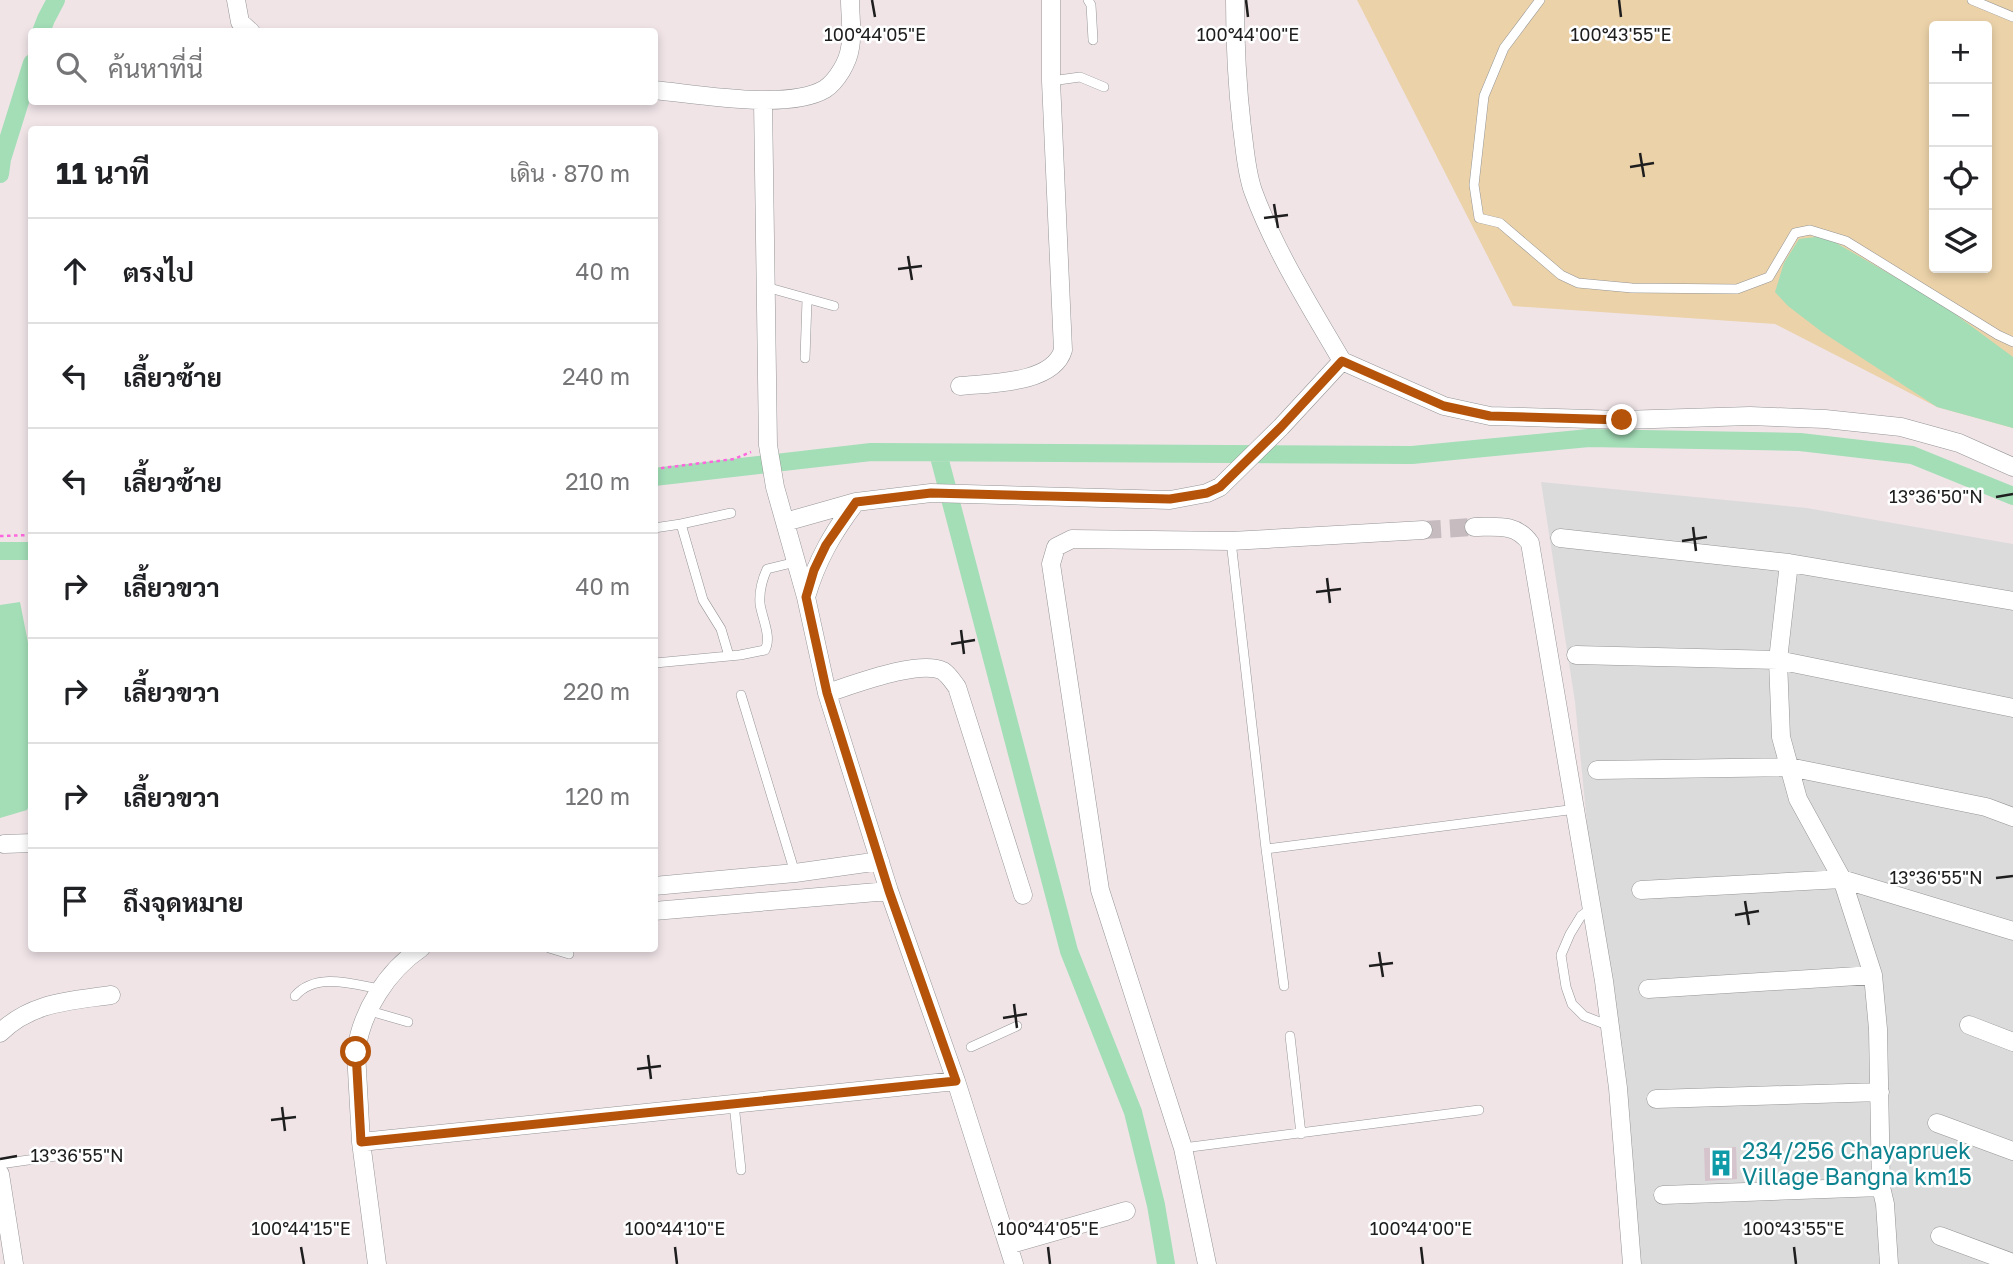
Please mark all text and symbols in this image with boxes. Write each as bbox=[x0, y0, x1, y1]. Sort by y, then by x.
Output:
map controls bbox=[1929, 21, 1992, 273]
button: + bbox=[1929, 21, 1992, 84]
text: 100°44'05"E bbox=[824, 23, 926, 45]
text: 100°44'00"E bbox=[1197, 23, 1299, 45]
text: 100°43'55"E bbox=[1571, 23, 1671, 45]
search box bbox=[28, 28, 658, 105]
icon: search bbox=[52, 48, 90, 86]
text: ค้นหาที่นี่ bbox=[108, 53, 203, 84]
button: − bbox=[1929, 84, 1992, 147]
button: locate bbox=[1929, 147, 1992, 210]
text: 11 นาที bbox=[56, 155, 150, 191]
text: เดิน · 870 m bbox=[510, 159, 630, 187]
button: layers bbox=[1929, 210, 1992, 273]
icon: ahead bbox=[56, 252, 94, 290]
text: ตรงไป bbox=[123, 257, 194, 288]
text: 40 m bbox=[576, 257, 630, 285]
icon: left bbox=[56, 357, 94, 395]
text: เลี้ยวซ้าย bbox=[123, 362, 222, 393]
text: 240 m bbox=[562, 362, 630, 390]
route end bbox=[1606, 404, 1637, 435]
icon: left bbox=[56, 462, 94, 500]
text: เลี้ยวซ้าย bbox=[123, 467, 222, 498]
text: 210 m bbox=[565, 467, 630, 495]
text: 13°36'50"N bbox=[1889, 485, 1983, 507]
icon: right bbox=[56, 567, 94, 605]
text: เลี้ยวขวา bbox=[123, 572, 220, 603]
text: 40 m bbox=[576, 572, 630, 600]
icon: right bbox=[56, 672, 94, 710]
text: เลี้ยวขวา bbox=[123, 677, 220, 708]
text: 220 m bbox=[563, 677, 630, 705]
icon: right bbox=[56, 777, 94, 815]
text: เลี้ยวขวา bbox=[123, 782, 220, 813]
text: 120 m bbox=[565, 782, 630, 810]
text: 13°36'55"N bbox=[1889, 866, 1983, 888]
icon: arrive bbox=[56, 882, 94, 920]
text: ถึงจุดหมาย bbox=[123, 887, 244, 918]
route start bbox=[340, 1036, 371, 1067]
place label: 234/256 Chayapruek Village Bangna km15 bbox=[1742, 1136, 1972, 1190]
text: 13°36'55"N bbox=[30, 1144, 124, 1166]
building icon: 234/256 Chayapruek Village Bangna km15 bbox=[1706, 1148, 1736, 1178]
text: 100°44'15"E bbox=[251, 1217, 351, 1239]
text: 100°44'10"E bbox=[625, 1217, 725, 1239]
text: 100°44'05"E bbox=[997, 1217, 1099, 1239]
text: 100°44'00"E bbox=[1370, 1217, 1472, 1239]
text: 100°43'55"E bbox=[1744, 1217, 1844, 1239]

